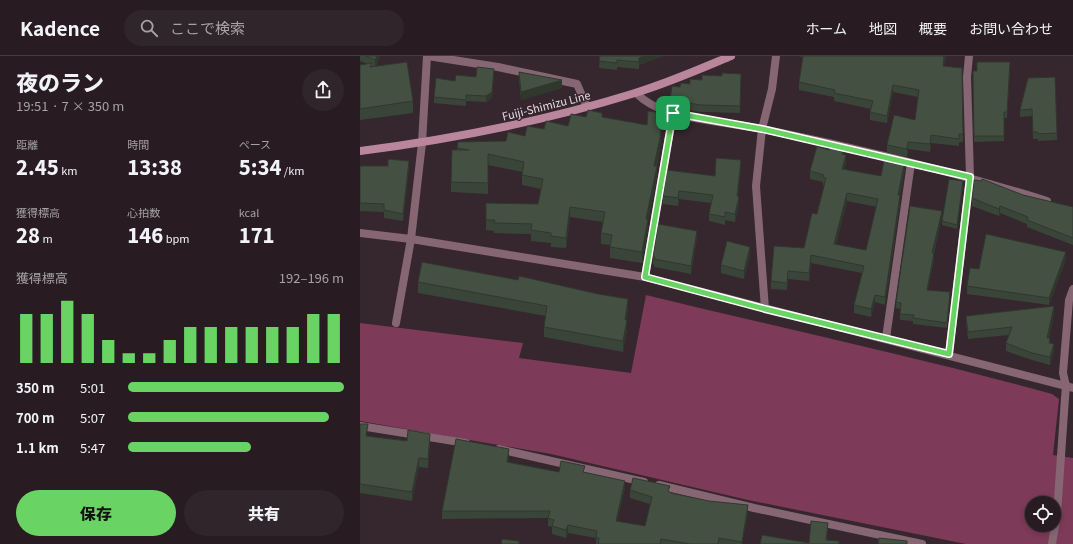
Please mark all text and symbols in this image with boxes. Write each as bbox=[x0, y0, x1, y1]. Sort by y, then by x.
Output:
search box bbox=[124, 10, 404, 46]
text: Kadence bbox=[20, 14, 100, 41]
icon: search bbox=[138, 17, 160, 39]
text: ここで検索 bbox=[170, 17, 245, 38]
text: ホーム bbox=[805, 18, 847, 38]
text: 地図 bbox=[869, 18, 897, 38]
text: 概要 bbox=[919, 18, 947, 38]
text: お問い合わせ bbox=[969, 18, 1053, 38]
text: 夜のラン bbox=[16, 65, 104, 97]
button: share bbox=[302, 69, 344, 111]
street label: Fuiji-Shimizu Line bbox=[500, 86, 592, 124]
text: 19:51 · 7 × 350 m bbox=[16, 96, 124, 115]
pin bbox=[656, 96, 690, 130]
icon: arrive bbox=[662, 102, 684, 124]
text: 距離 bbox=[16, 136, 38, 152]
text: 時間 bbox=[127, 136, 149, 152]
text: ペース bbox=[239, 136, 271, 152]
text: 2.45 bbox=[16, 152, 59, 181]
text: 13:38 bbox=[127, 152, 182, 181]
text: 5:34 bbox=[239, 152, 281, 181]
text: km bbox=[59, 162, 77, 178]
text: /km bbox=[281, 162, 304, 178]
text: 獲得標高 bbox=[16, 204, 60, 220]
text: 心拍数 bbox=[127, 204, 160, 220]
text: kcal bbox=[239, 204, 259, 220]
text: 28 bbox=[16, 220, 40, 249]
text: 146 bbox=[127, 220, 163, 249]
text: 171 bbox=[239, 220, 275, 249]
text: m bbox=[40, 230, 53, 246]
text: bpm bbox=[163, 230, 190, 246]
text: 獲得標高 bbox=[16, 268, 68, 287]
text: 192–196 m bbox=[279, 268, 344, 287]
text: 350 m bbox=[16, 378, 55, 397]
text: 5:01 bbox=[80, 378, 105, 397]
text: 700 m bbox=[16, 408, 55, 427]
text: 5:07 bbox=[80, 408, 105, 427]
text: 1.1 km bbox=[16, 438, 59, 457]
text: 5:47 bbox=[80, 438, 105, 457]
button: 保存 bbox=[16, 490, 176, 536]
button: 共有 bbox=[184, 490, 344, 536]
map controls bbox=[1025, 496, 1061, 532]
button: locate bbox=[1025, 496, 1061, 532]

